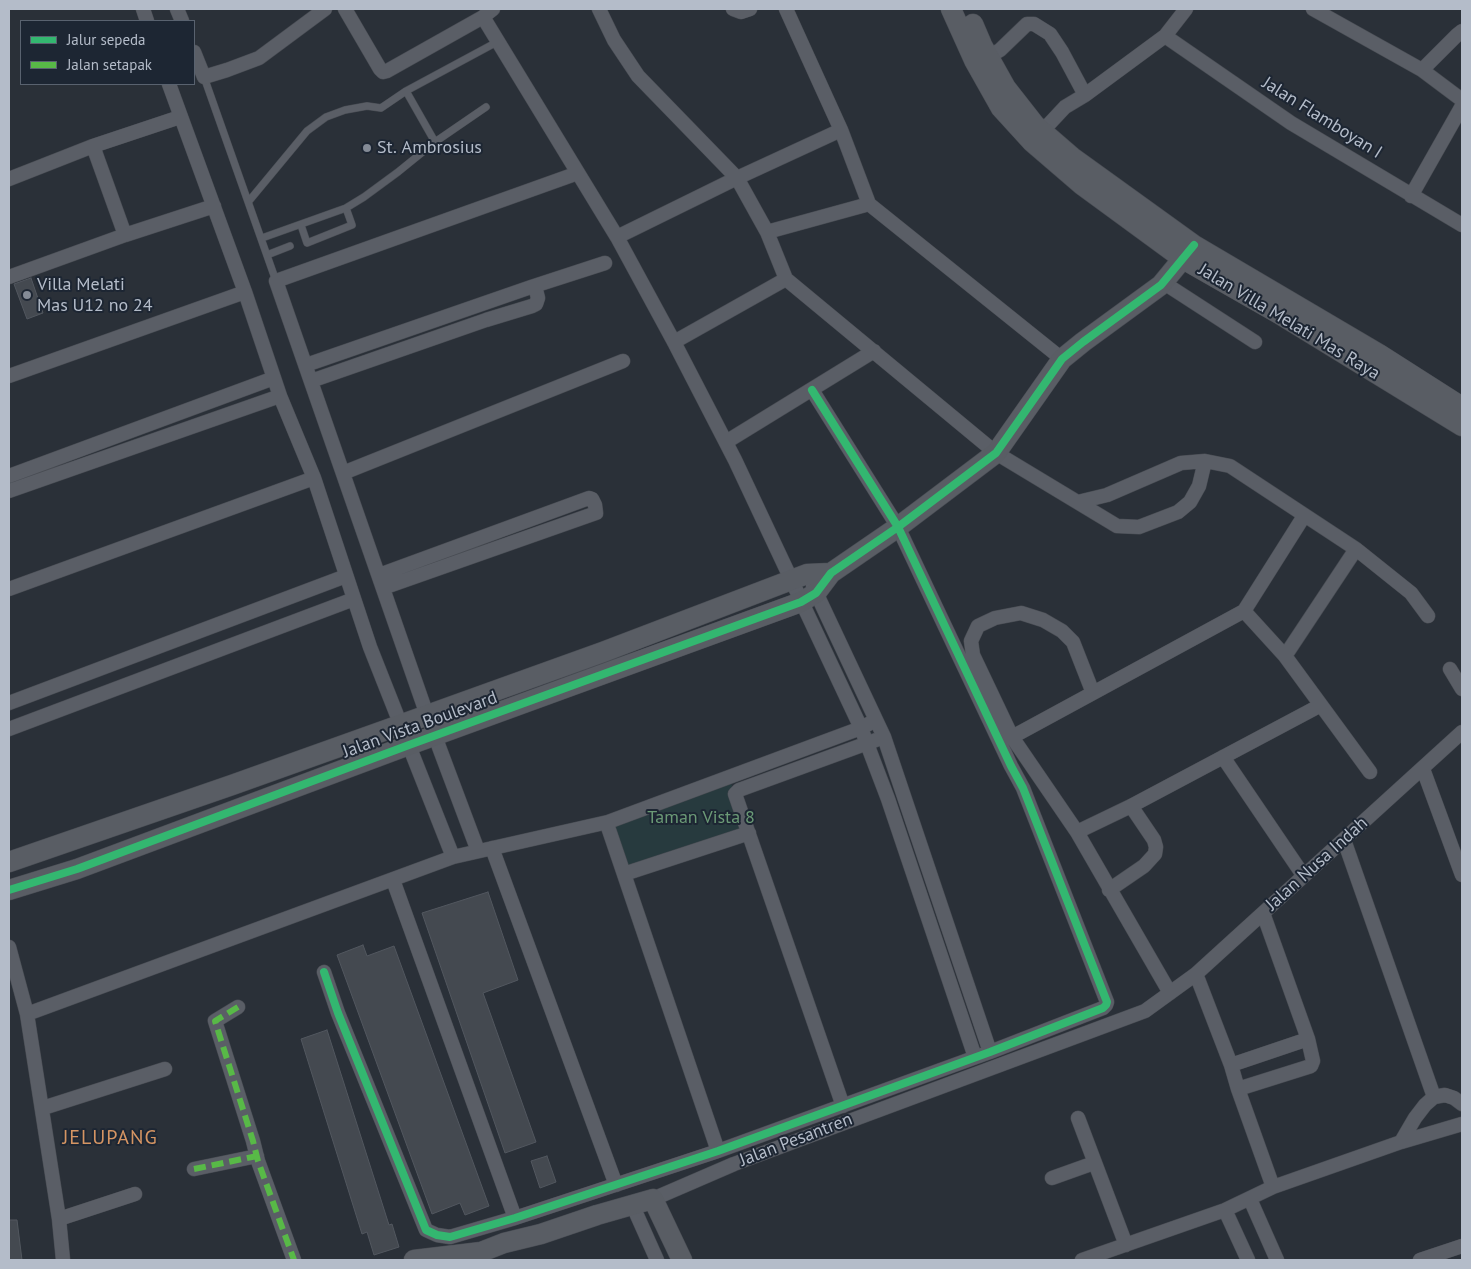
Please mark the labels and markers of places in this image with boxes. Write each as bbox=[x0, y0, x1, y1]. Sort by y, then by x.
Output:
place label: St. Ambrosius bbox=[377, 137, 482, 159]
marker: St. Ambrosius bbox=[361, 142, 373, 154]
place label: Villa Melati Mas U12 no 24 bbox=[37, 274, 153, 316]
marker: Villa Melati Mas U12 no 24 bbox=[21, 289, 33, 301]

